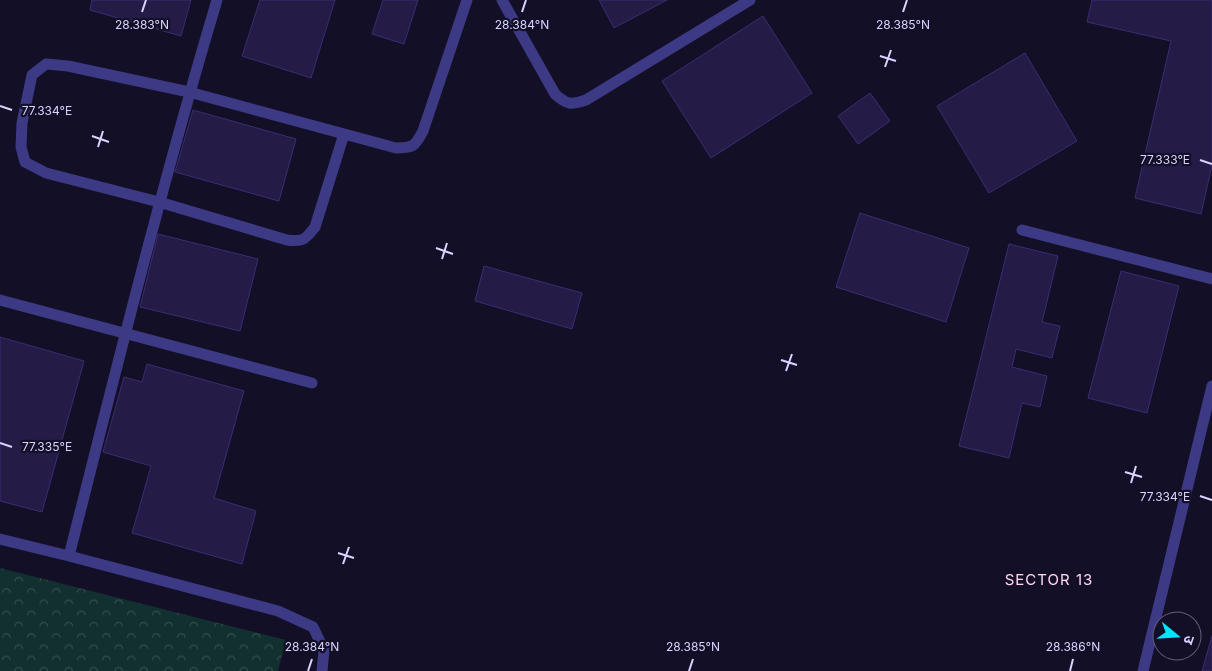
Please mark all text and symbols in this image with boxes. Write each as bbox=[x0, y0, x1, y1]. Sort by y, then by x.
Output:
text: 28.383°N bbox=[115, 17, 169, 32]
text: 28.384°N bbox=[495, 17, 549, 32]
text: 28.385°N bbox=[876, 17, 930, 32]
text: 77.334°E bbox=[22, 103, 72, 118]
text: 77.333°E bbox=[1140, 152, 1190, 167]
text: 77.335°E bbox=[22, 439, 72, 454]
text: 77.334°E bbox=[1140, 489, 1190, 504]
district label: SECTOR 13 bbox=[1005, 570, 1093, 589]
north arrow bbox=[1152, 611, 1202, 661]
text: उ bbox=[1180, 634, 1199, 647]
text: 28.384°N bbox=[285, 639, 339, 654]
text: 28.385°N bbox=[666, 639, 720, 654]
text: 28.386°N bbox=[1046, 639, 1100, 654]

